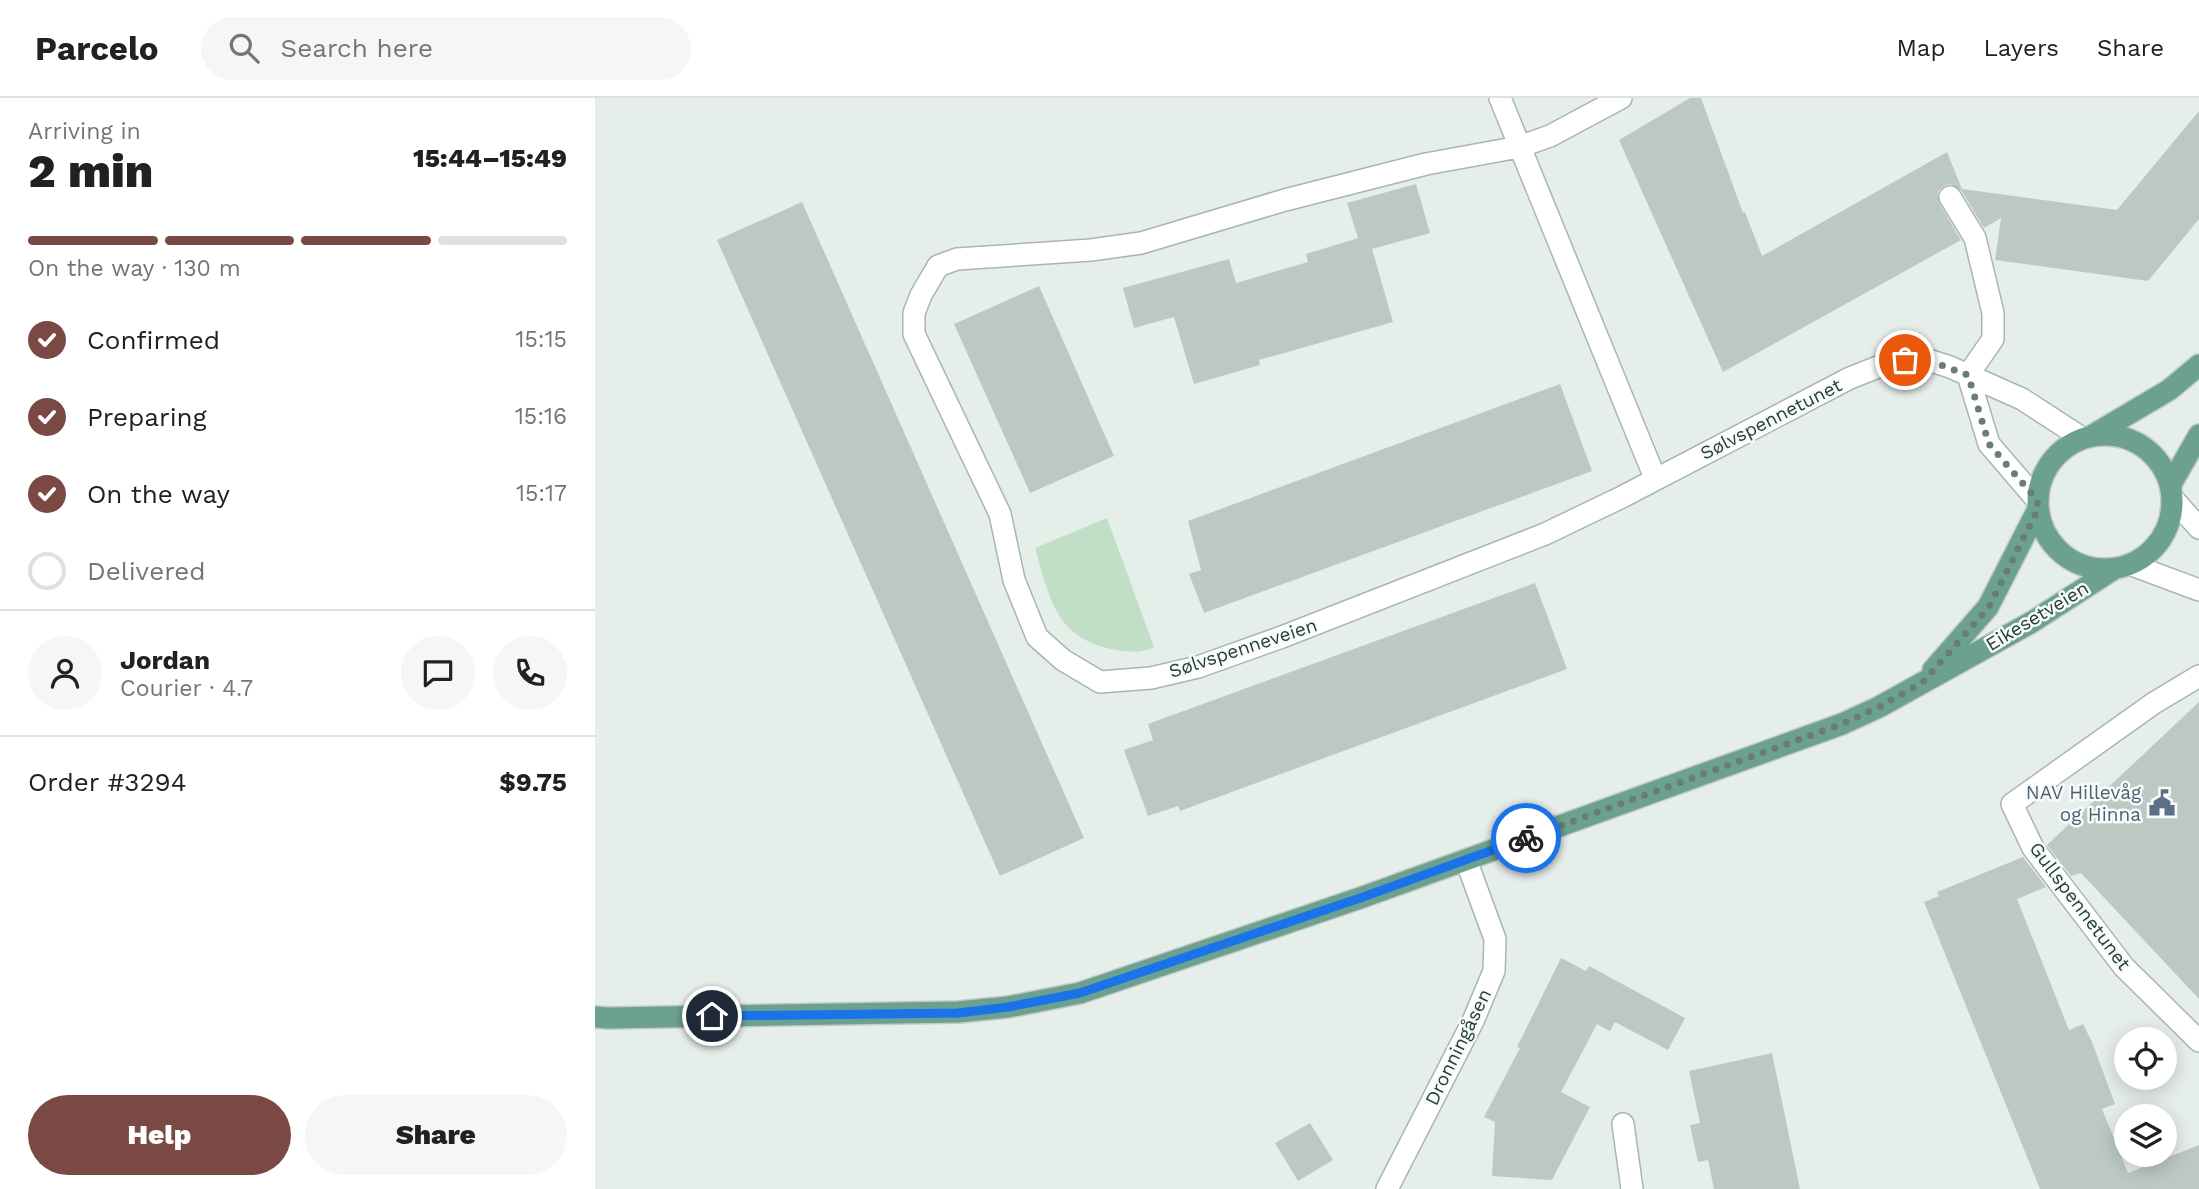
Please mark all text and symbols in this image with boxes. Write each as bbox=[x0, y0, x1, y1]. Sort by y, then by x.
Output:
search box bbox=[201, 17, 691, 80]
text: Parcelo bbox=[35, 29, 159, 68]
icon: search bbox=[225, 29, 263, 67]
text: Search here bbox=[281, 33, 433, 63]
text: Map bbox=[1897, 34, 1945, 62]
text: Layers bbox=[1983, 34, 2059, 62]
text: Share bbox=[2097, 34, 2164, 62]
text: Arriving in bbox=[28, 118, 141, 145]
text: 15:44–15:49 bbox=[413, 143, 567, 173]
text: 2 min bbox=[28, 144, 153, 198]
text: On the way · 130 m bbox=[28, 255, 241, 282]
icon: check bbox=[28, 321, 66, 359]
text: Confirmed bbox=[87, 325, 220, 355]
text: 15:15 bbox=[515, 326, 567, 353]
pin bbox=[1875, 330, 1935, 390]
icon: bag bbox=[1886, 341, 1924, 379]
street label: Sølvspennetunet bbox=[1696, 373, 1846, 465]
icon: check bbox=[28, 398, 66, 436]
text: Preparing bbox=[87, 402, 207, 432]
text: 15:16 bbox=[515, 403, 567, 430]
icon: check bbox=[28, 475, 66, 513]
text: On the way bbox=[87, 479, 230, 509]
text: 15:17 bbox=[516, 480, 567, 507]
text: Delivered bbox=[87, 556, 206, 586]
street label: Eikesetveien bbox=[1981, 576, 2093, 656]
street label: Sølvspenneveien bbox=[1166, 613, 1320, 683]
button: person bbox=[28, 636, 102, 710]
button: chat bbox=[401, 636, 475, 710]
button: phone bbox=[493, 636, 567, 710]
text: Jordan bbox=[120, 645, 210, 675]
text: Courier · 4.7 bbox=[120, 675, 253, 702]
text: Order #3294 bbox=[28, 767, 187, 797]
text: $9.75 bbox=[499, 767, 567, 797]
place label: NAV Hillevåg og Hinna bbox=[2026, 781, 2142, 826]
public building icon: NAV Hillevåg og Hinna bbox=[2147, 788, 2177, 818]
courier bbox=[1491, 803, 1561, 873]
icon: bike bbox=[1507, 819, 1545, 857]
street label: Gullspennetunet bbox=[2024, 837, 2136, 975]
street label: Dronningåsen bbox=[1420, 985, 1496, 1109]
pin bbox=[682, 986, 742, 1046]
icon: home bbox=[693, 997, 731, 1035]
map controls bbox=[2114, 1027, 2177, 1167]
button: locate bbox=[2114, 1027, 2177, 1090]
button: Help bbox=[28, 1095, 291, 1175]
button: Share bbox=[305, 1095, 567, 1175]
button: layers bbox=[2114, 1104, 2177, 1167]

